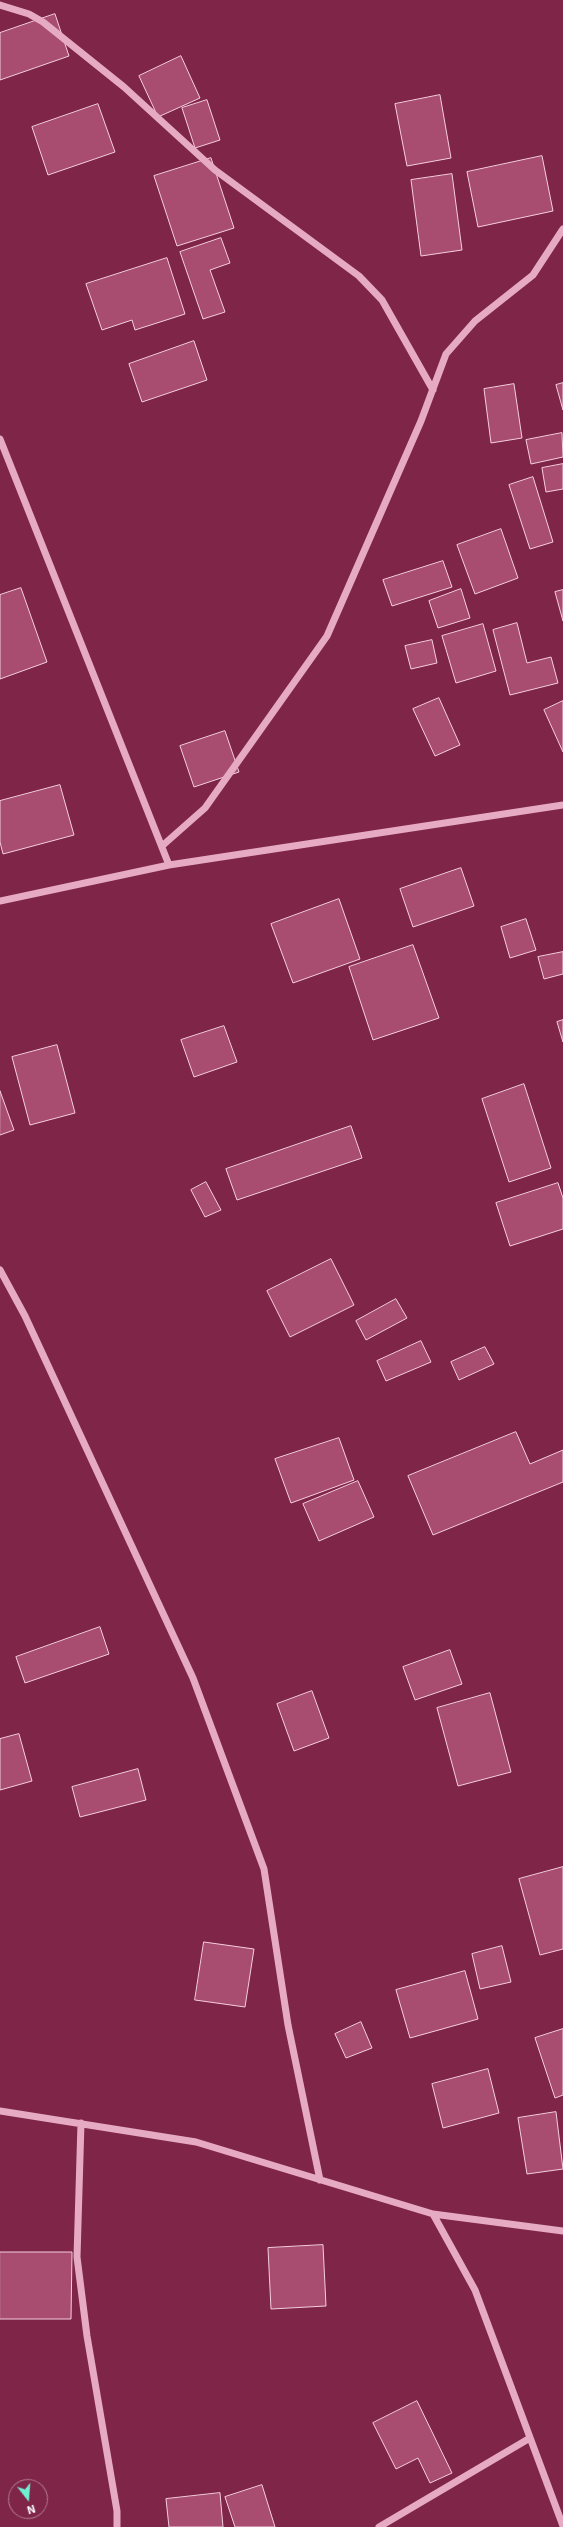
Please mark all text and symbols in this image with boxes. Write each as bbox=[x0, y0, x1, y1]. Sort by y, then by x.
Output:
north arrow bbox=[8, 2479, 48, 2519]
text: N bbox=[26, 2503, 37, 2517]

